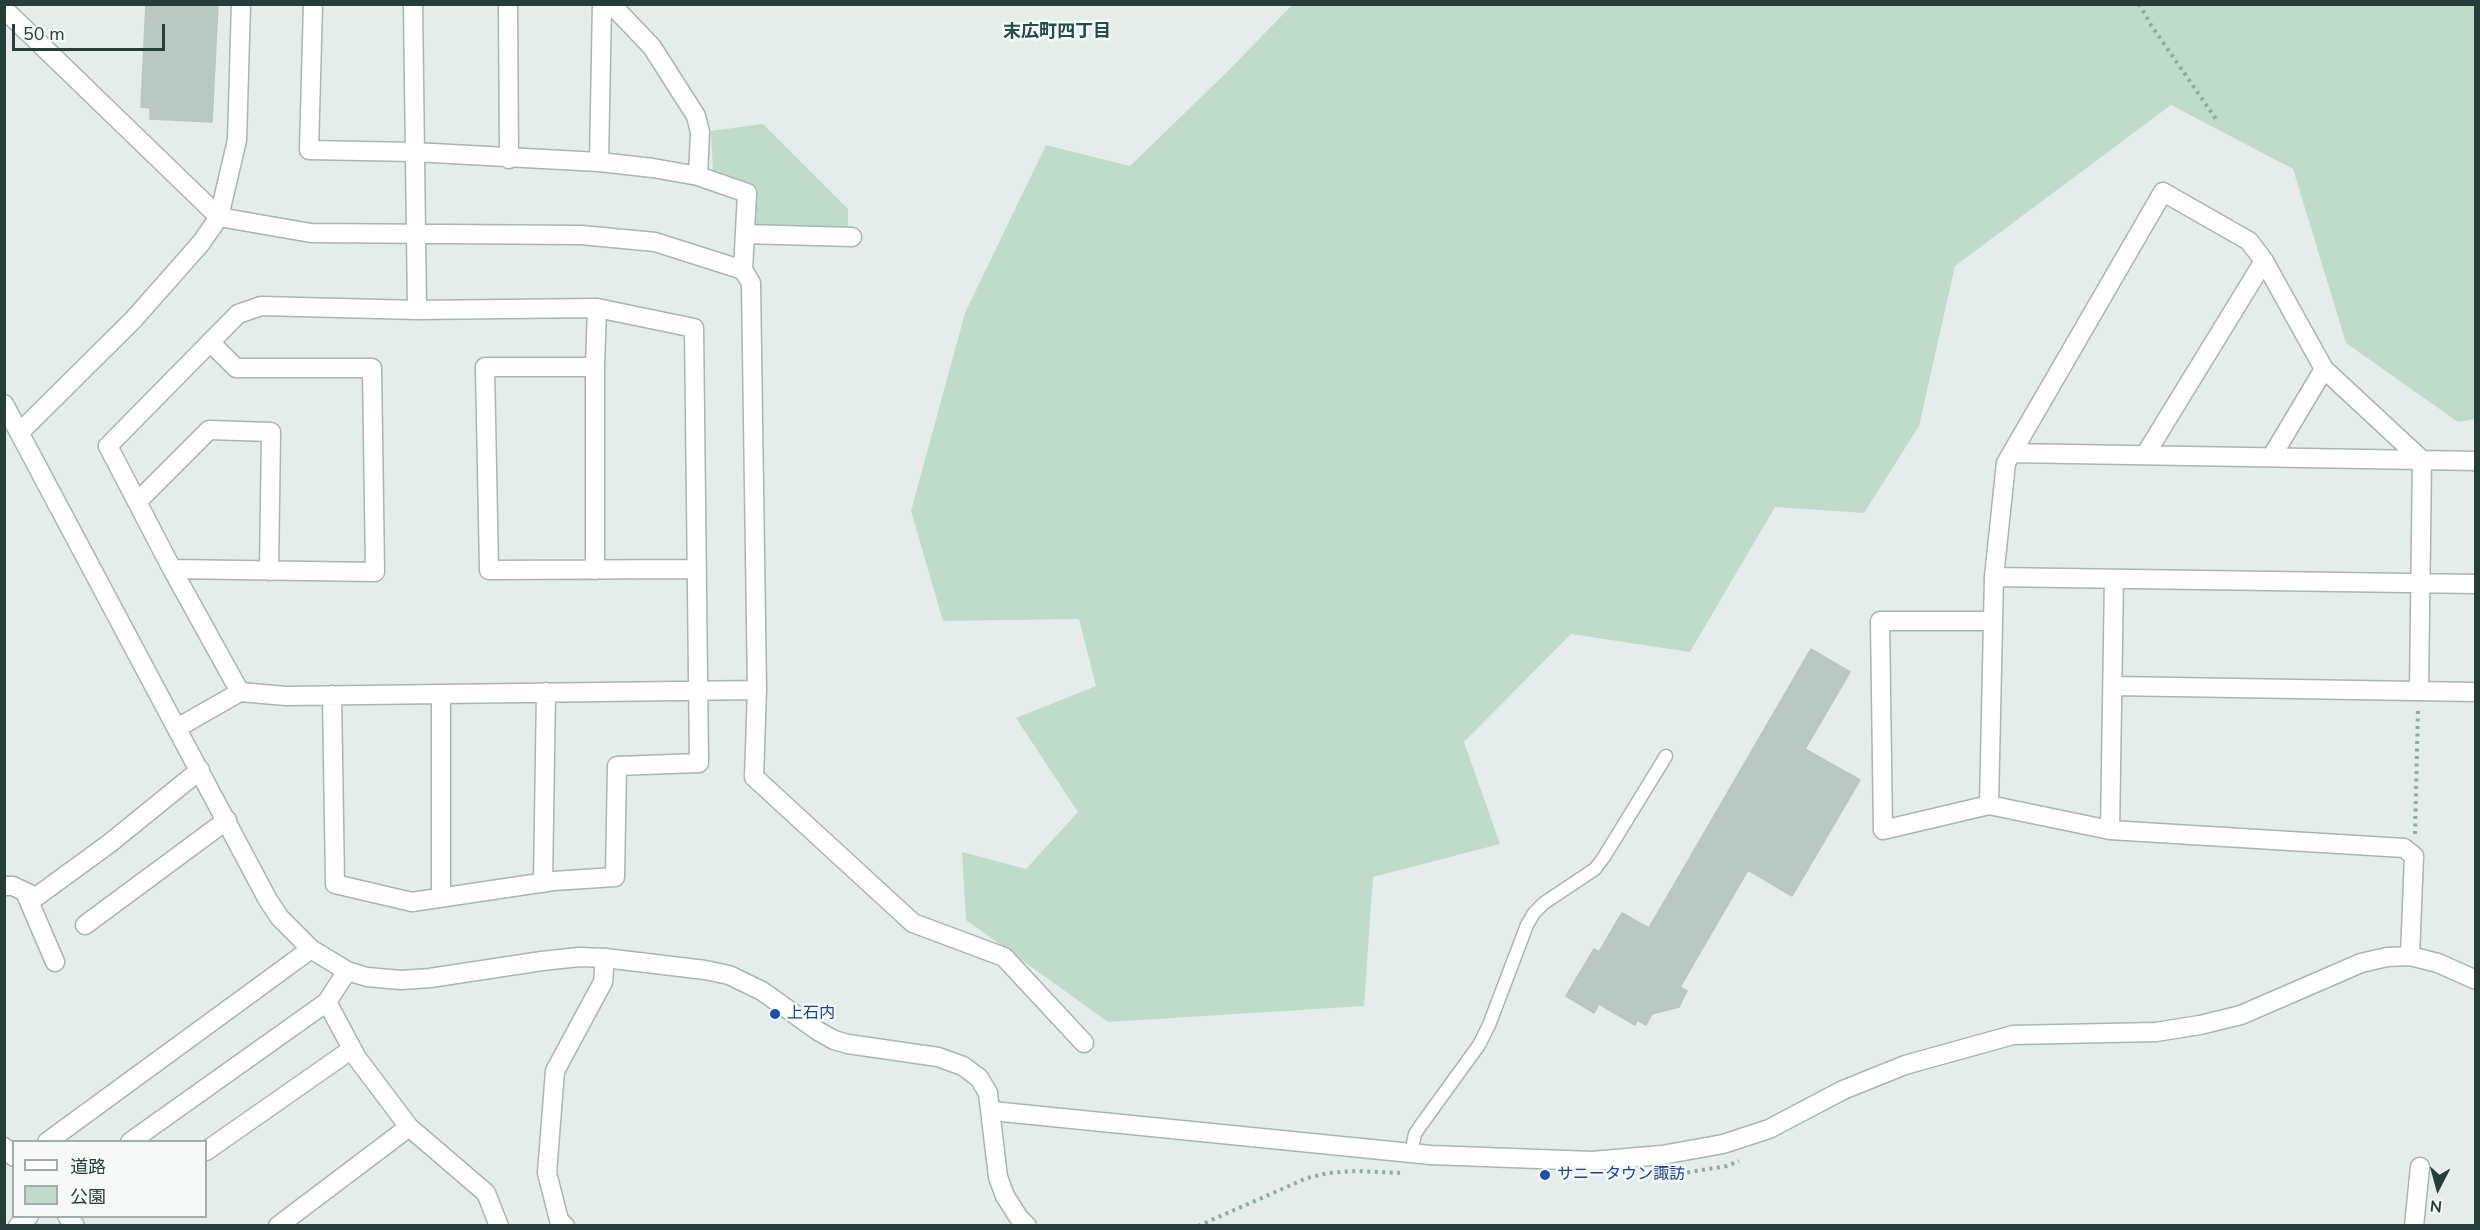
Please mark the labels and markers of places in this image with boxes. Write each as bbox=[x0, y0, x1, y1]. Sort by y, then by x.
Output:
place label: 上石内 bbox=[787, 1004, 835, 1024]
marker: 上石内 bbox=[768, 1007, 782, 1021]
place label: サニータウン諏訪 bbox=[1557, 1165, 1685, 1185]
marker: サニータウン諏訪 bbox=[1538, 1168, 1552, 1182]

